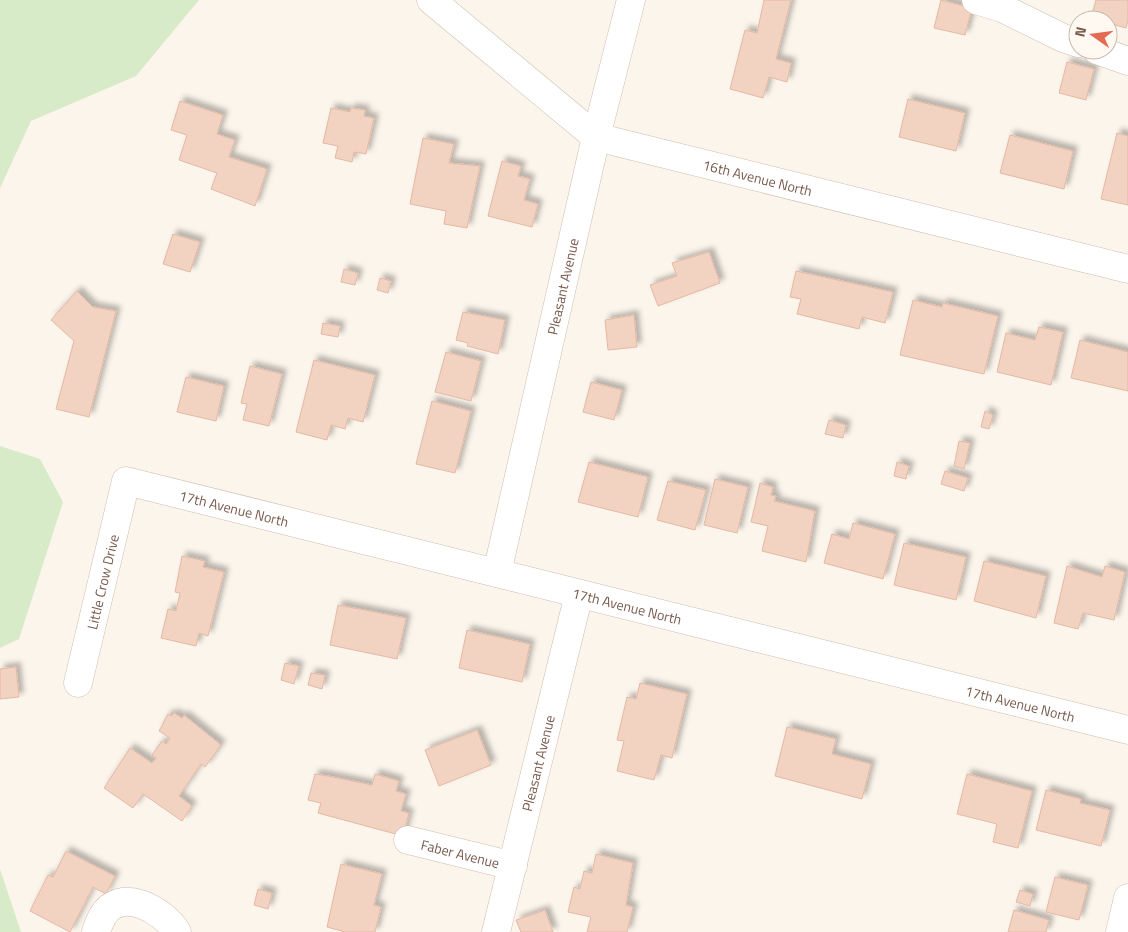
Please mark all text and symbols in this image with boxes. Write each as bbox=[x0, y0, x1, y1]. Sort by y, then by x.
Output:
north arrow bbox=[1068, 10, 1118, 60]
text: N bbox=[1069, 24, 1091, 39]
street label: 16th Avenue North bbox=[701, 153, 815, 201]
street label: Pleasant Avenue bbox=[541, 236, 583, 337]
street label: 17th Avenue North bbox=[177, 484, 291, 532]
street label: Little Crow Drive bbox=[81, 532, 123, 631]
street label: 17th Avenue North bbox=[570, 582, 684, 629]
street label: 17th Avenue North bbox=[963, 679, 1077, 727]
street label: Pleasant Avenue bbox=[516, 713, 559, 813]
street label: Faber Avenue bbox=[419, 833, 502, 873]

